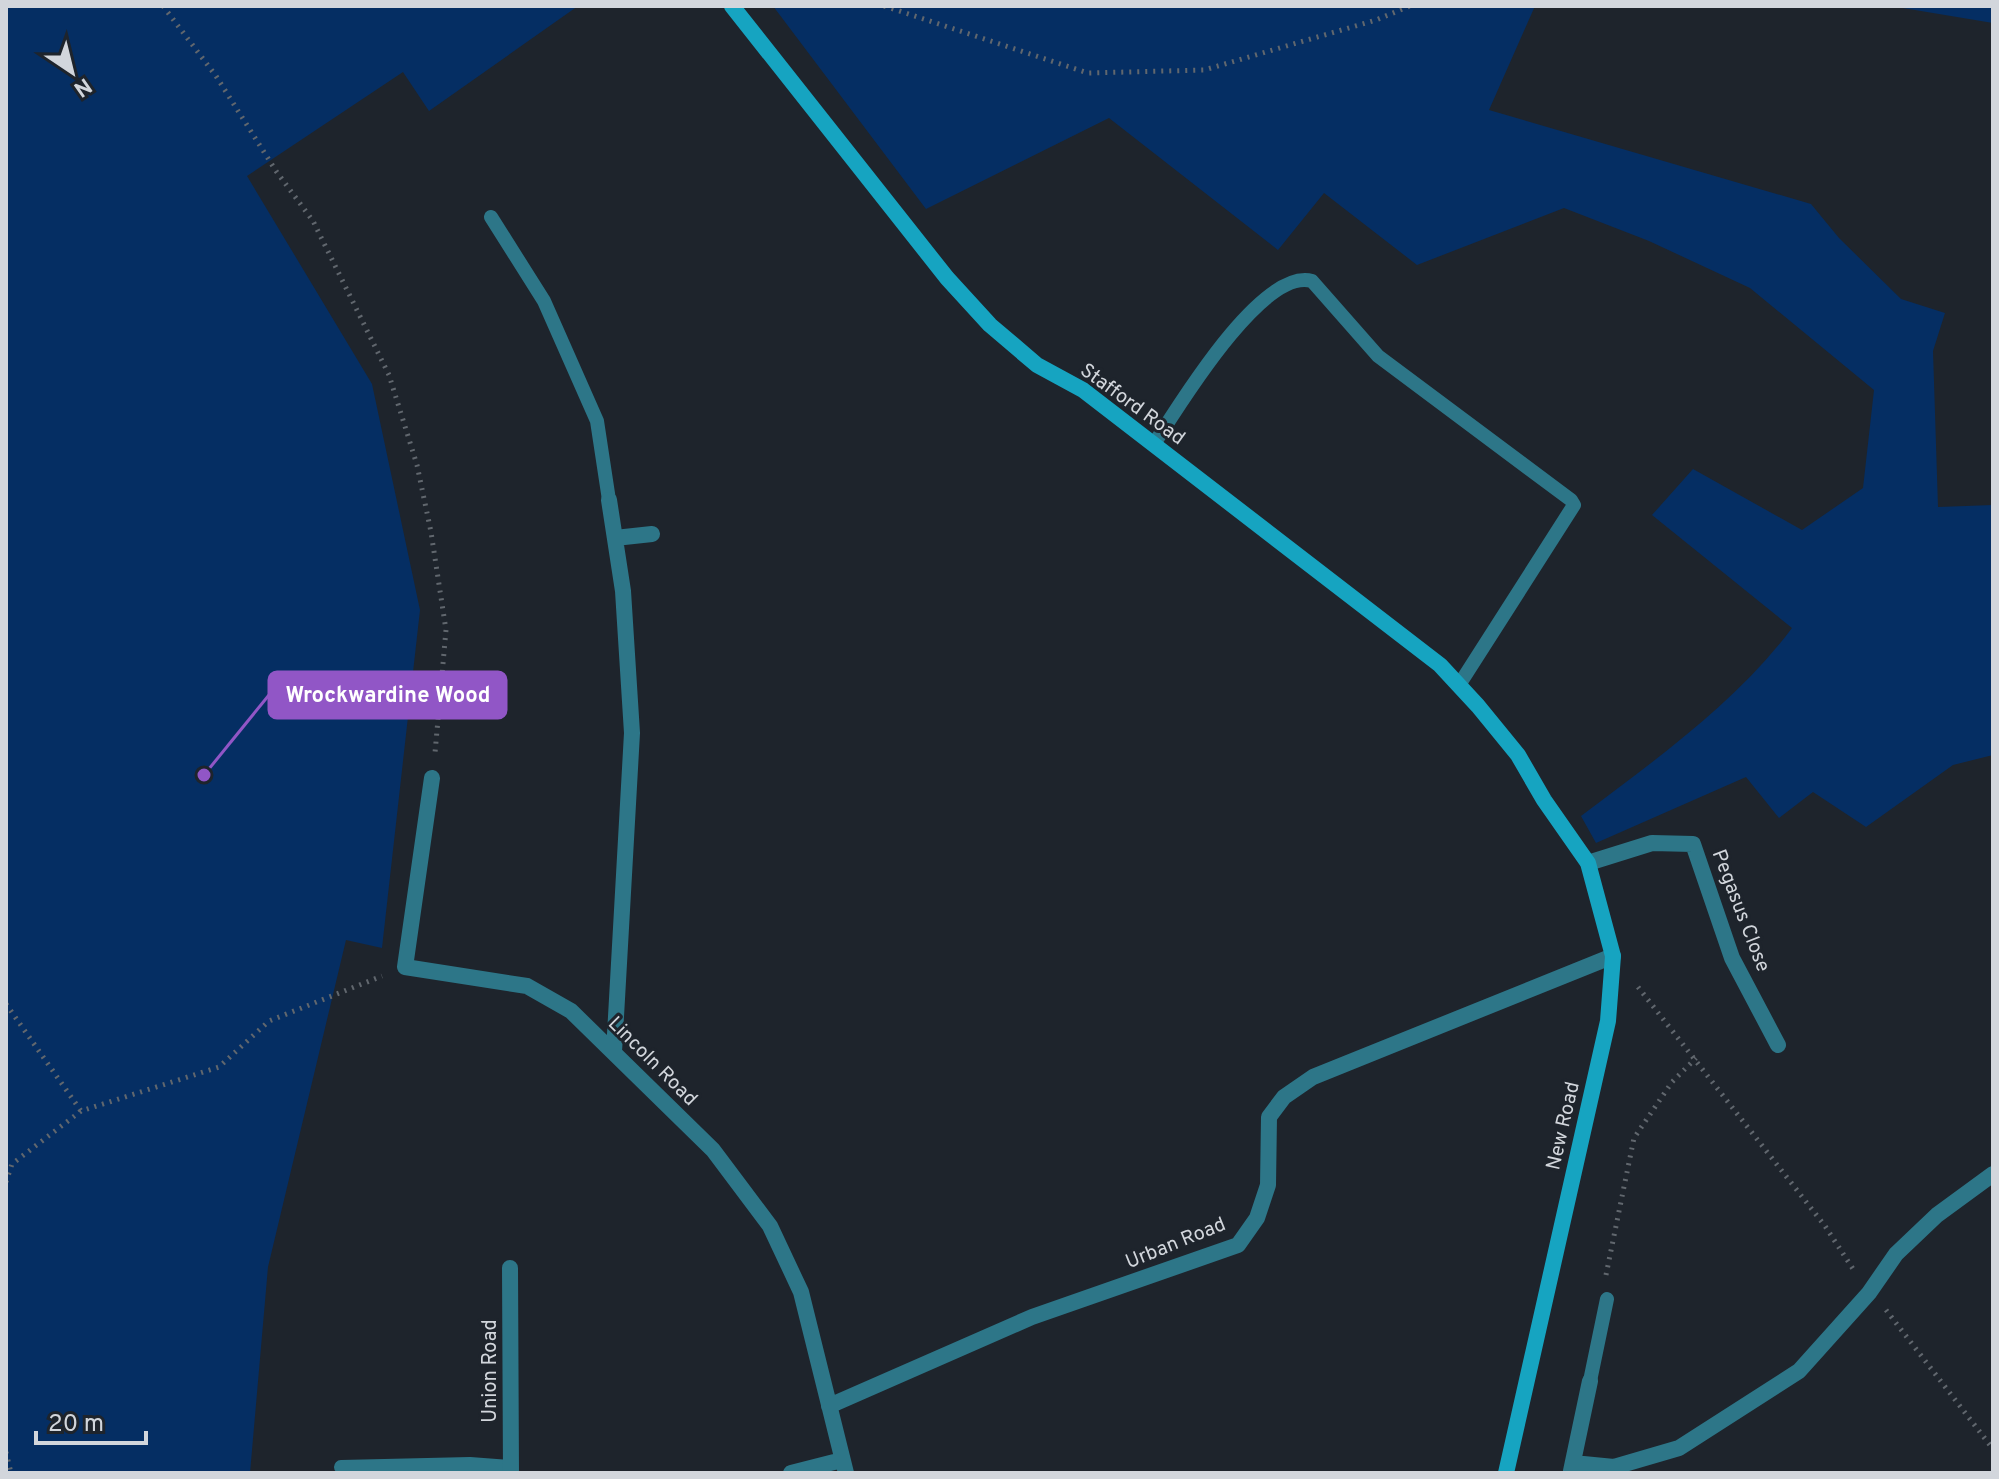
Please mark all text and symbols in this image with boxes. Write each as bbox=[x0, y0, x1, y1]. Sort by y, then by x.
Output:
north arrow bbox=[32, 32, 112, 112]
text: N bbox=[68, 71, 96, 102]
street label: Stafford Road bbox=[1074, 358, 1190, 452]
callout: Wrockwardine Wood bbox=[269, 672, 506, 718]
text: Wrockwardine Wood bbox=[285, 683, 491, 710]
street label: Pegasus Close bbox=[1705, 846, 1775, 976]
street label: Lincoln Road bbox=[602, 1012, 702, 1112]
street label: New Road bbox=[1541, 1079, 1587, 1173]
street label: Urban Road bbox=[1122, 1212, 1230, 1276]
street label: Union Road bbox=[478, 1319, 504, 1423]
scale bar bbox=[36, 1395, 146, 1445]
text: 20 m bbox=[48, 1410, 104, 1440]

